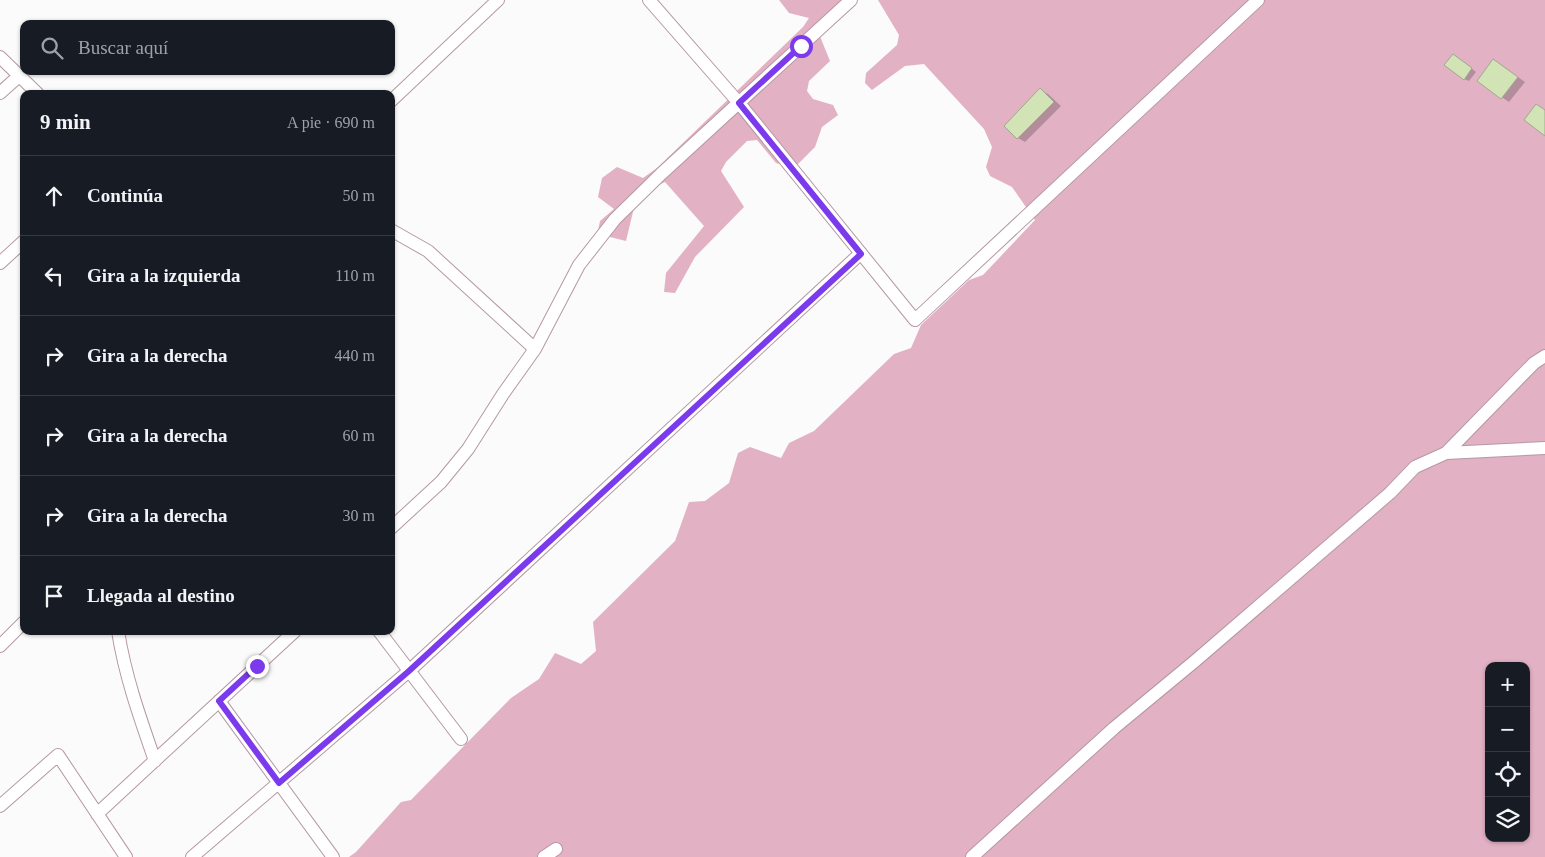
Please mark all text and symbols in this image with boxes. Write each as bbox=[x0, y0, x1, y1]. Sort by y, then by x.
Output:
search box bbox=[20, 20, 395, 75]
icon: search bbox=[38, 34, 66, 62]
route start bbox=[790, 35, 813, 58]
text: Buscar aquí bbox=[78, 37, 168, 58]
text: 9 min bbox=[40, 110, 91, 134]
text: A pie · 690 m bbox=[287, 114, 375, 131]
icon: ahead bbox=[40, 182, 68, 210]
text: Continúa bbox=[87, 185, 163, 206]
text: 50 m bbox=[343, 187, 375, 204]
icon: left bbox=[40, 262, 68, 290]
text: Gira a la izquierda bbox=[87, 265, 241, 286]
text: 110 m bbox=[335, 267, 375, 284]
icon: right bbox=[40, 342, 68, 370]
text: Gira a la derecha bbox=[87, 345, 228, 366]
text: 440 m bbox=[335, 347, 375, 364]
icon: right bbox=[40, 422, 68, 450]
text: Gira a la derecha bbox=[87, 425, 228, 446]
text: 60 m bbox=[343, 427, 375, 444]
icon: right bbox=[40, 502, 68, 530]
text: Gira a la derecha bbox=[87, 505, 228, 526]
text: 30 m bbox=[343, 507, 375, 524]
icon: arrive bbox=[40, 582, 68, 610]
text: Llegada al destino bbox=[87, 585, 235, 606]
route end bbox=[246, 655, 269, 678]
map controls bbox=[1485, 662, 1530, 842]
button: + bbox=[1485, 662, 1530, 707]
button: − bbox=[1485, 707, 1530, 752]
button: locate bbox=[1485, 752, 1530, 797]
button: layers bbox=[1485, 797, 1530, 842]

